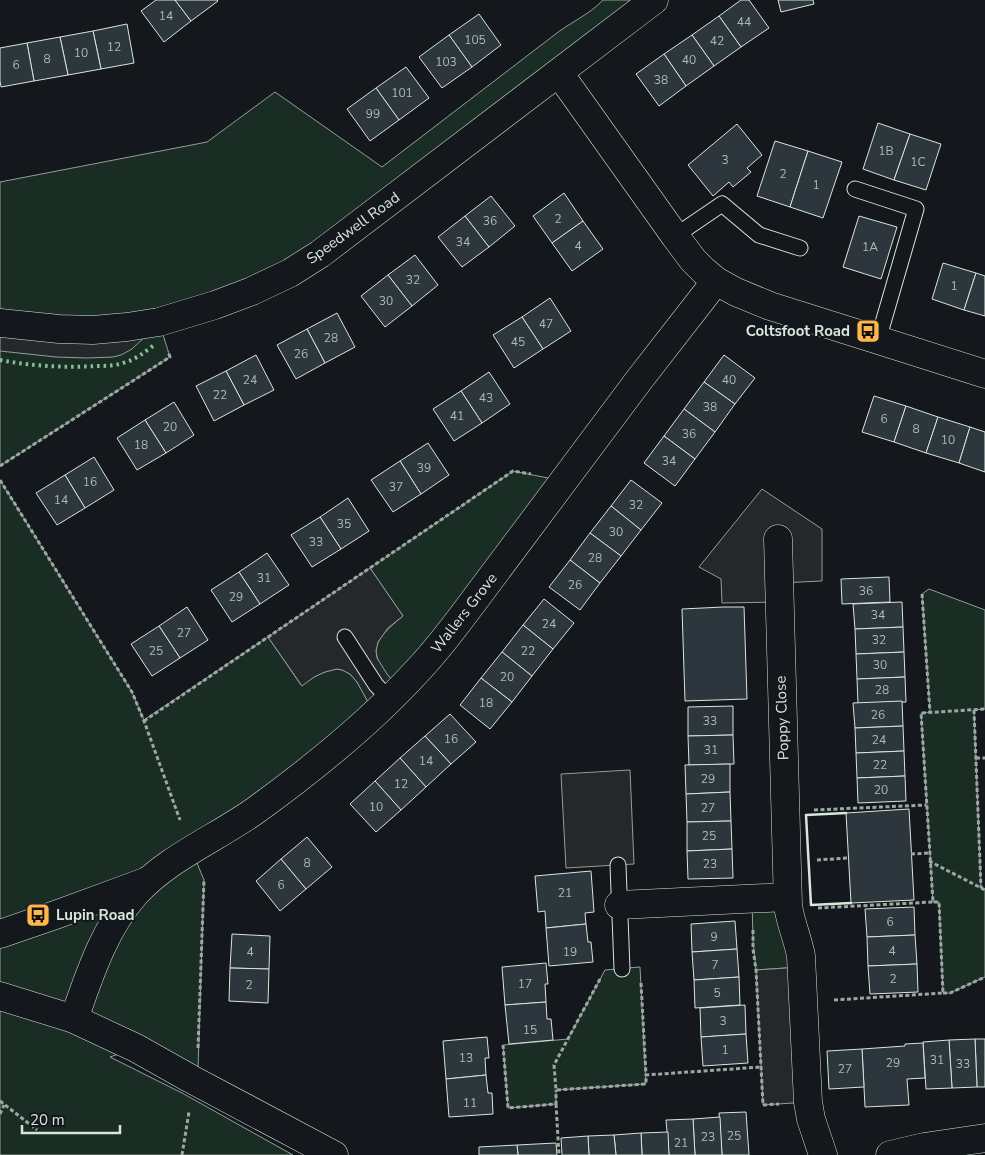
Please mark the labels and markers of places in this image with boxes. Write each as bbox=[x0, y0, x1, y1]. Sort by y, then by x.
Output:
bus stop icon: Coltsfoot Road bbox=[855, 318, 881, 344]
place label: Coltsfoot Road bbox=[746, 321, 850, 341]
bus stop icon: Lupin Road bbox=[25, 902, 51, 928]
place label: Lupin Road bbox=[56, 905, 135, 925]

